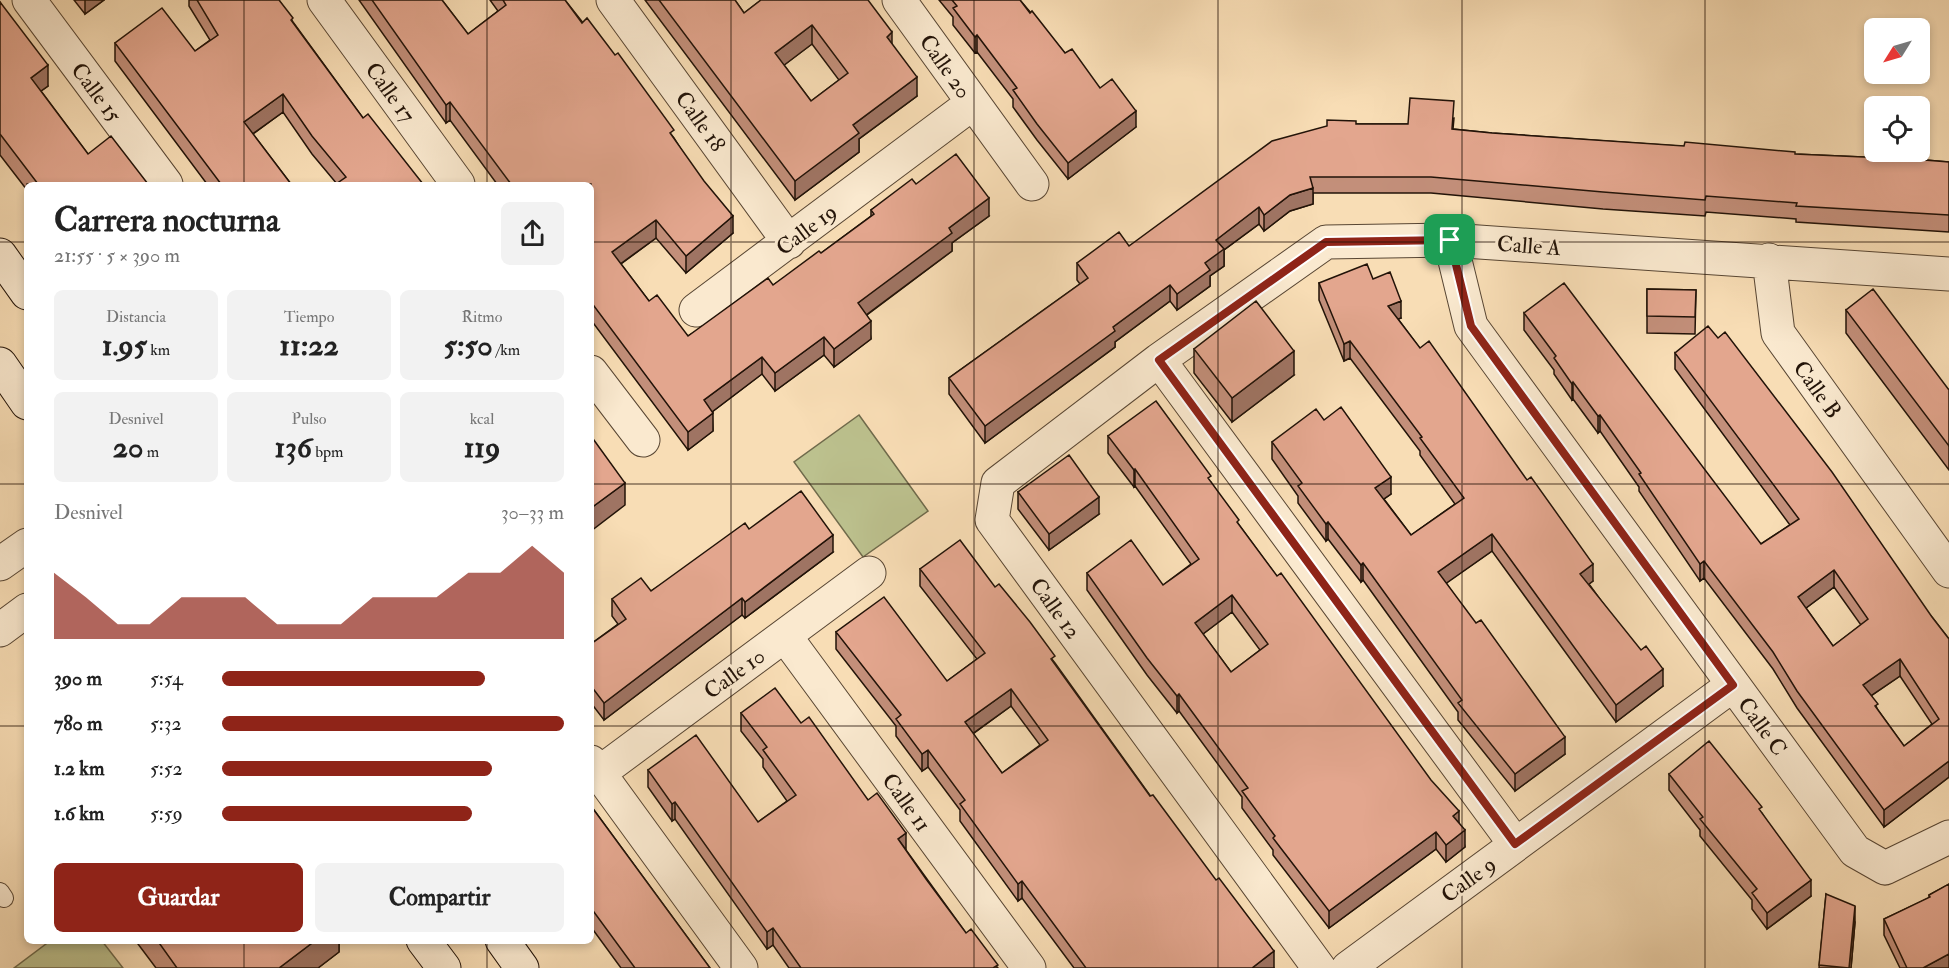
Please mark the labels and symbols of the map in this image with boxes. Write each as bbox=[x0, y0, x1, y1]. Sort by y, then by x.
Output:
north arrow bbox=[1864, 18, 1930, 84]
street label: Calle 20 bbox=[913, 29, 977, 104]
street label: Calle 15 bbox=[65, 57, 128, 128]
street label: Calle 17 bbox=[359, 57, 422, 128]
street label: Calle 18 bbox=[669, 86, 732, 157]
street label: Calle 19 bbox=[771, 198, 843, 262]
pin bbox=[1424, 214, 1475, 265]
street label: Calle A bbox=[1496, 230, 1562, 262]
street label: Calle B bbox=[1787, 355, 1847, 424]
street label: Calle 12 bbox=[1024, 572, 1087, 645]
street label: Calle 10 bbox=[698, 642, 771, 705]
street label: Calle C bbox=[1731, 692, 1793, 762]
street label: Calle 11 bbox=[876, 768, 937, 837]
street label: Calle 9 bbox=[1436, 850, 1502, 909]

